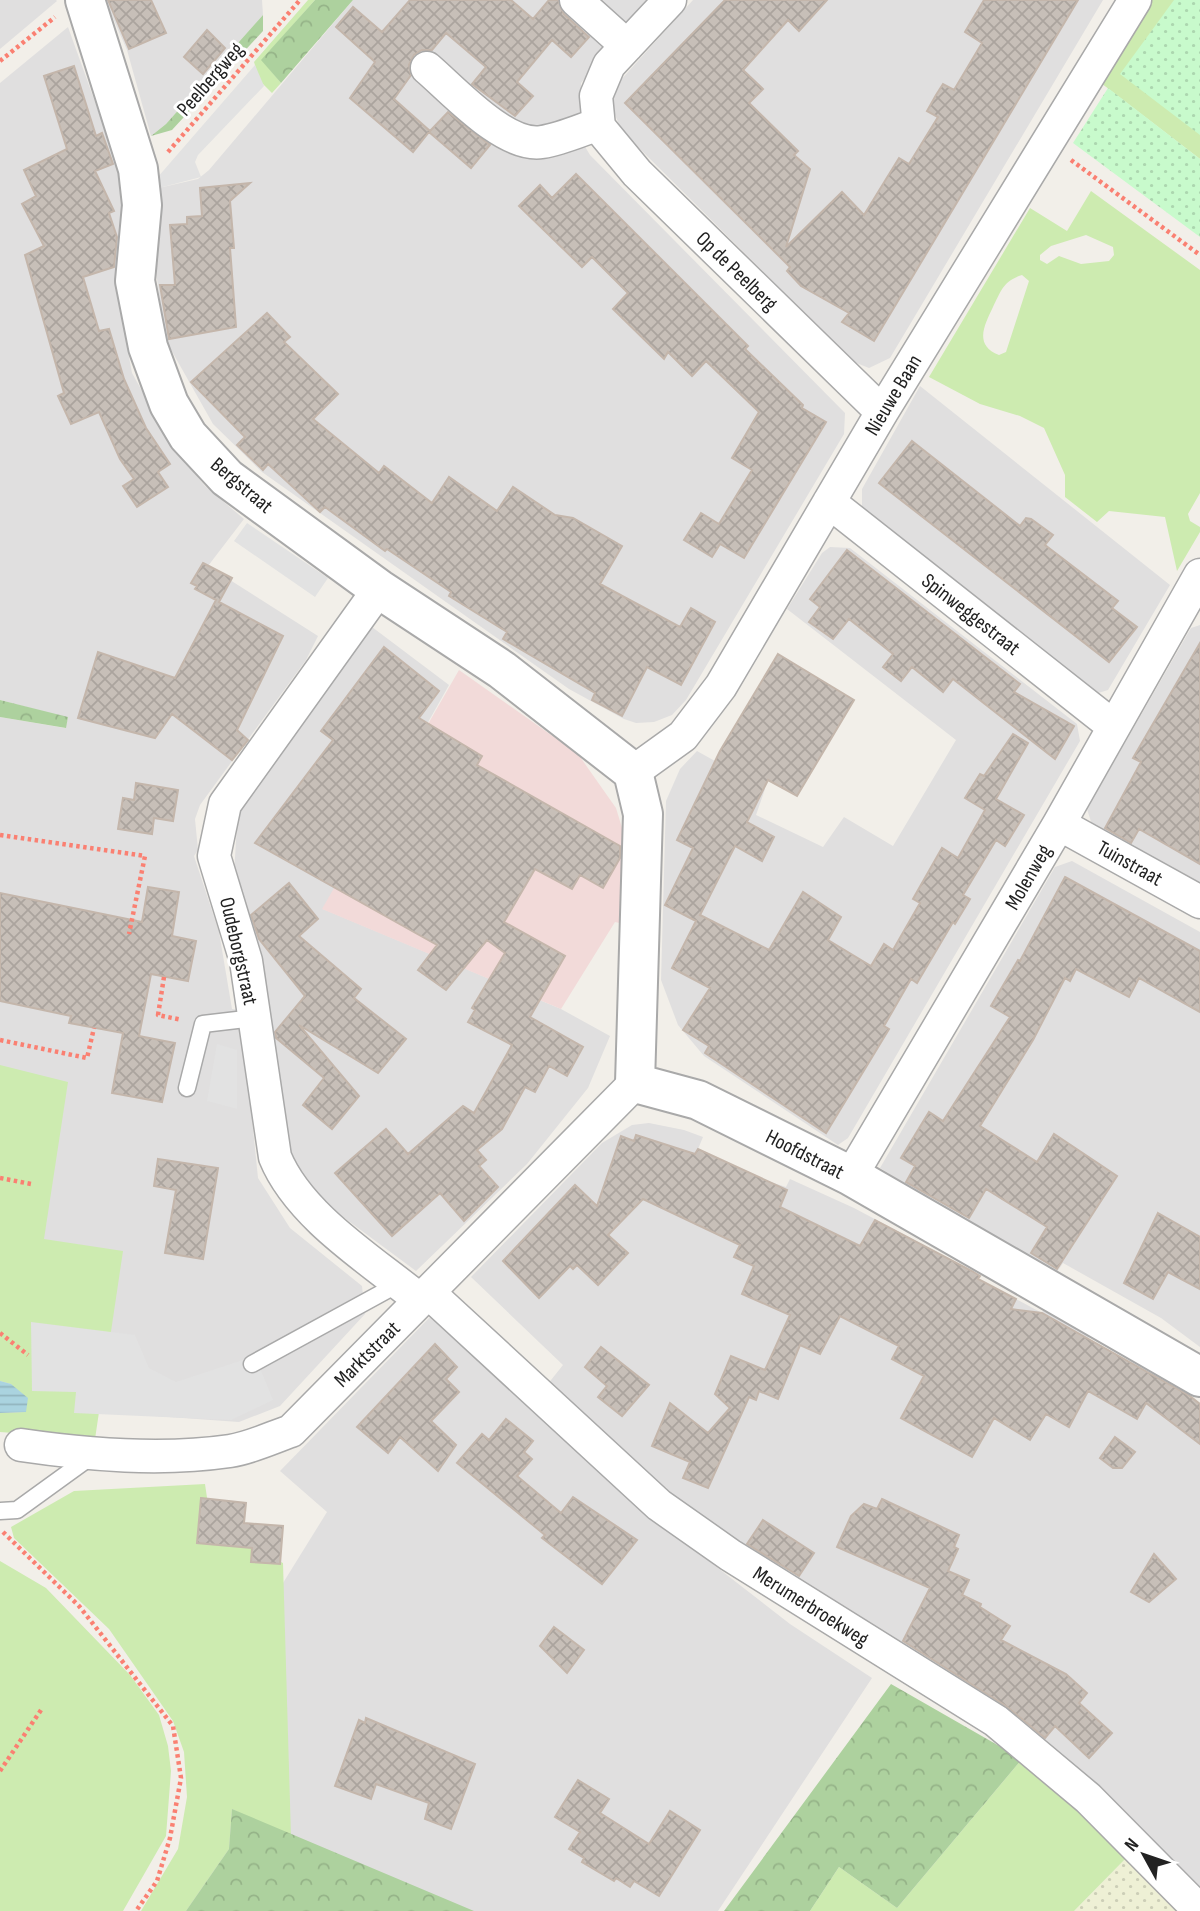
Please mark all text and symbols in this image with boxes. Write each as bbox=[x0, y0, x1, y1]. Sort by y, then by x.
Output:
street label: Peelbergweg bbox=[172, 38, 249, 121]
street label: Op de Peelberg bbox=[691, 226, 783, 316]
street label: Nieuwe Baan bbox=[860, 350, 927, 440]
street label: Bergstraat bbox=[205, 452, 278, 519]
street label: Spinweggestraat bbox=[916, 568, 1025, 661]
street label: Tuinstraat bbox=[1093, 835, 1167, 892]
street label: Molenweg bbox=[1000, 840, 1057, 914]
street label: Oudeborgstraat bbox=[214, 895, 263, 1007]
street label: Hoofdstraat bbox=[761, 1124, 848, 1185]
street label: Marktstraat bbox=[329, 1316, 406, 1393]
street label: Merumerbroekweg bbox=[748, 1561, 873, 1652]
north arrow bbox=[1109, 1820, 1179, 1890]
text: N bbox=[1120, 1834, 1144, 1856]

